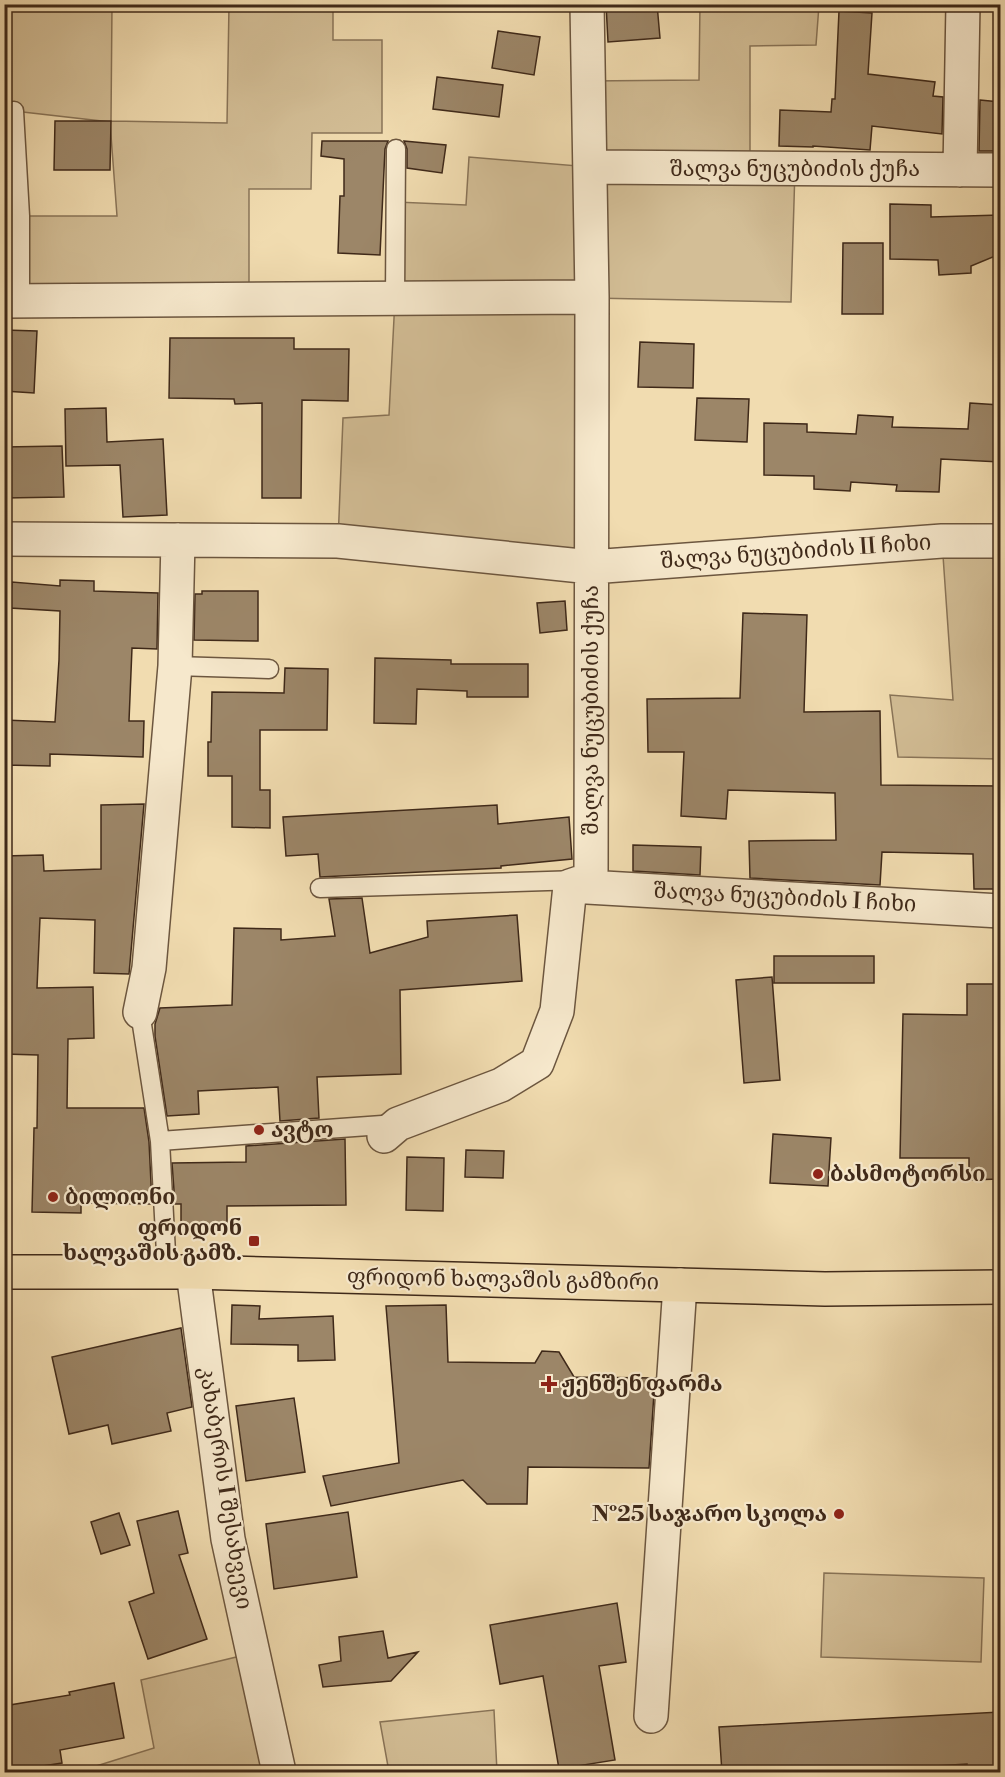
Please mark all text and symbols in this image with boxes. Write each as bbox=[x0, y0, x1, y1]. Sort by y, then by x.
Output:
street label: შალვა ნუცუბიძის ქუჩა bbox=[670, 156, 920, 183]
street label: შალვა ნუცუბიძის II ჩიხი bbox=[660, 529, 932, 575]
street label: შალვა ნუცუბიძის ქუჩა bbox=[578, 585, 605, 835]
street label: შალვა ნუცუბიძის I ჩიხი bbox=[653, 878, 917, 918]
place label: ავტო bbox=[271, 1117, 333, 1144]
marker: ავტო bbox=[252, 1123, 266, 1137]
place label: ბასმოტორსი bbox=[830, 1161, 985, 1188]
marker: ბასმოტორსი bbox=[811, 1167, 825, 1181]
place label: ბილიონი bbox=[65, 1184, 175, 1211]
marker: ბილიონი bbox=[46, 1190, 60, 1204]
place label: ფრიდონ ხალვაშის გამზ. bbox=[63, 1215, 242, 1267]
marker: ფრიდონ ხალვაშის გამზ. bbox=[247, 1234, 261, 1248]
street label: ფრიდონ ხალვაშის გამზირი bbox=[347, 1264, 659, 1296]
street label: კახაბერის I შესახვევი bbox=[192, 1365, 258, 1611]
place label: ჟენშენ ფარმა bbox=[561, 1371, 723, 1398]
marker: ჟენშენ ფარმა bbox=[542, 1377, 556, 1391]
place label: №25 საჯარო სკოლა bbox=[592, 1501, 827, 1528]
marker: №25 საჯარო სკოლა bbox=[832, 1507, 846, 1521]

